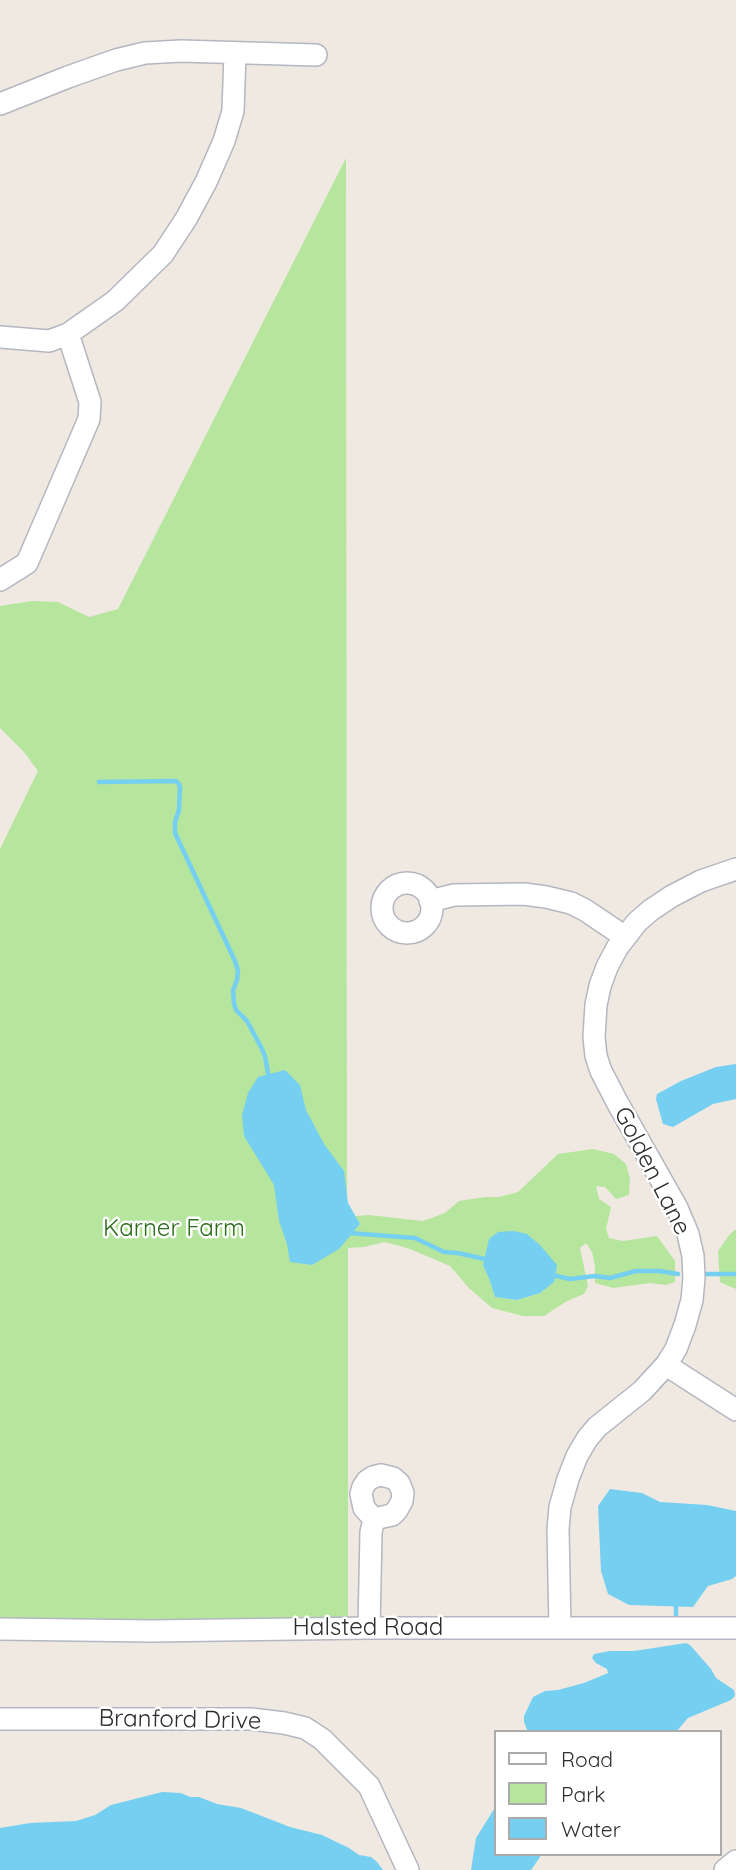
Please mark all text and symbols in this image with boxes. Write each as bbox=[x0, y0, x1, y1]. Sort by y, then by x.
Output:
street label: Golden Lane bbox=[607, 1102, 697, 1240]
park label: Karner Farm bbox=[103, 1215, 245, 1243]
street label: Halsted Road bbox=[293, 1614, 443, 1642]
street label: Branford Drive bbox=[98, 1704, 262, 1736]
legend bbox=[494, 1730, 722, 1856]
text: Road bbox=[561, 1746, 613, 1772]
text: Park bbox=[561, 1781, 605, 1807]
text: Water bbox=[561, 1816, 621, 1842]

